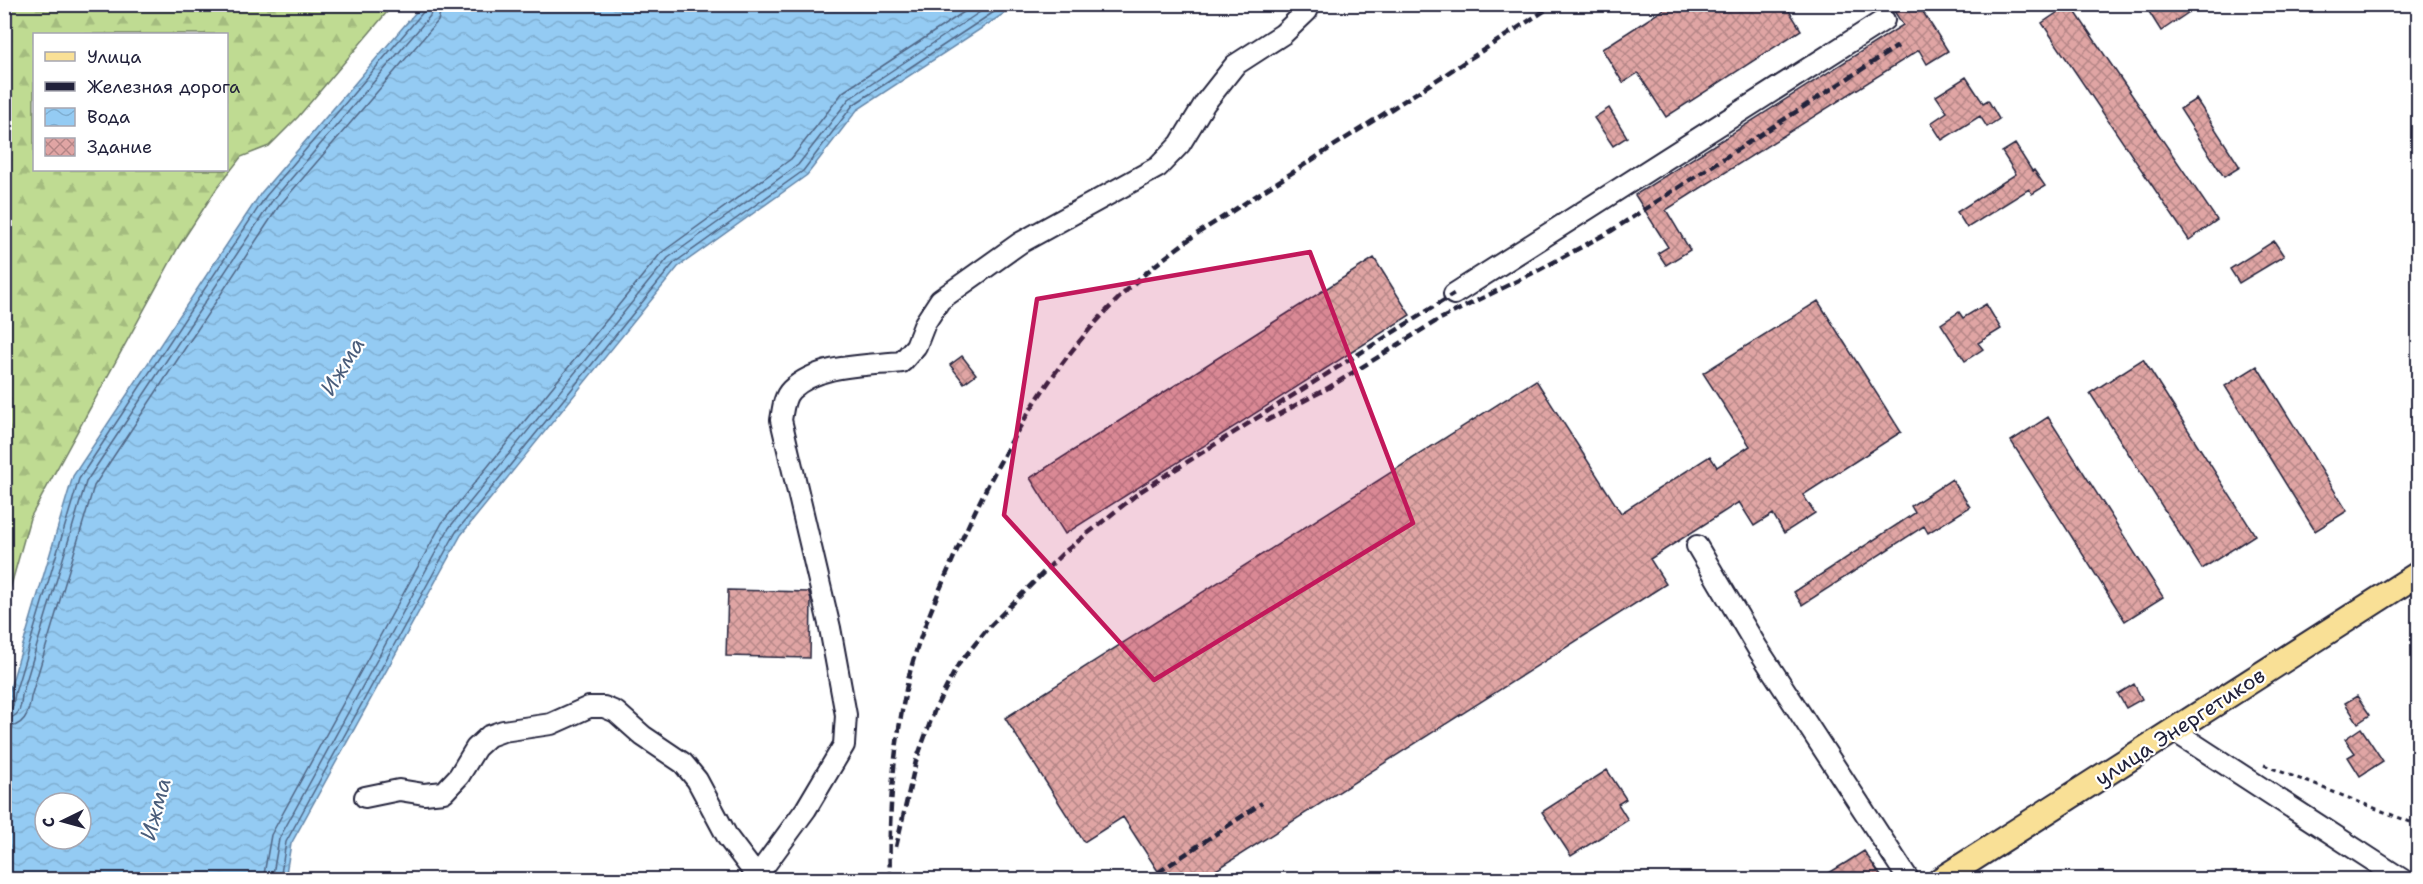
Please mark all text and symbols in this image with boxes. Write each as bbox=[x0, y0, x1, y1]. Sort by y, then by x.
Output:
legend bbox=[33, 33, 228, 171]
text: Улица bbox=[87, 45, 141, 69]
text: Железная дорога bbox=[87, 75, 240, 99]
text: Вода bbox=[87, 105, 130, 129]
text: Здание bbox=[87, 135, 152, 159]
water label: Ижма bbox=[313, 332, 372, 401]
street label: улица Энергетиков bbox=[2089, 661, 2271, 793]
water label: Ижма bbox=[133, 775, 178, 844]
north arrow bbox=[33, 791, 93, 851]
text: С bbox=[38, 816, 59, 828]

